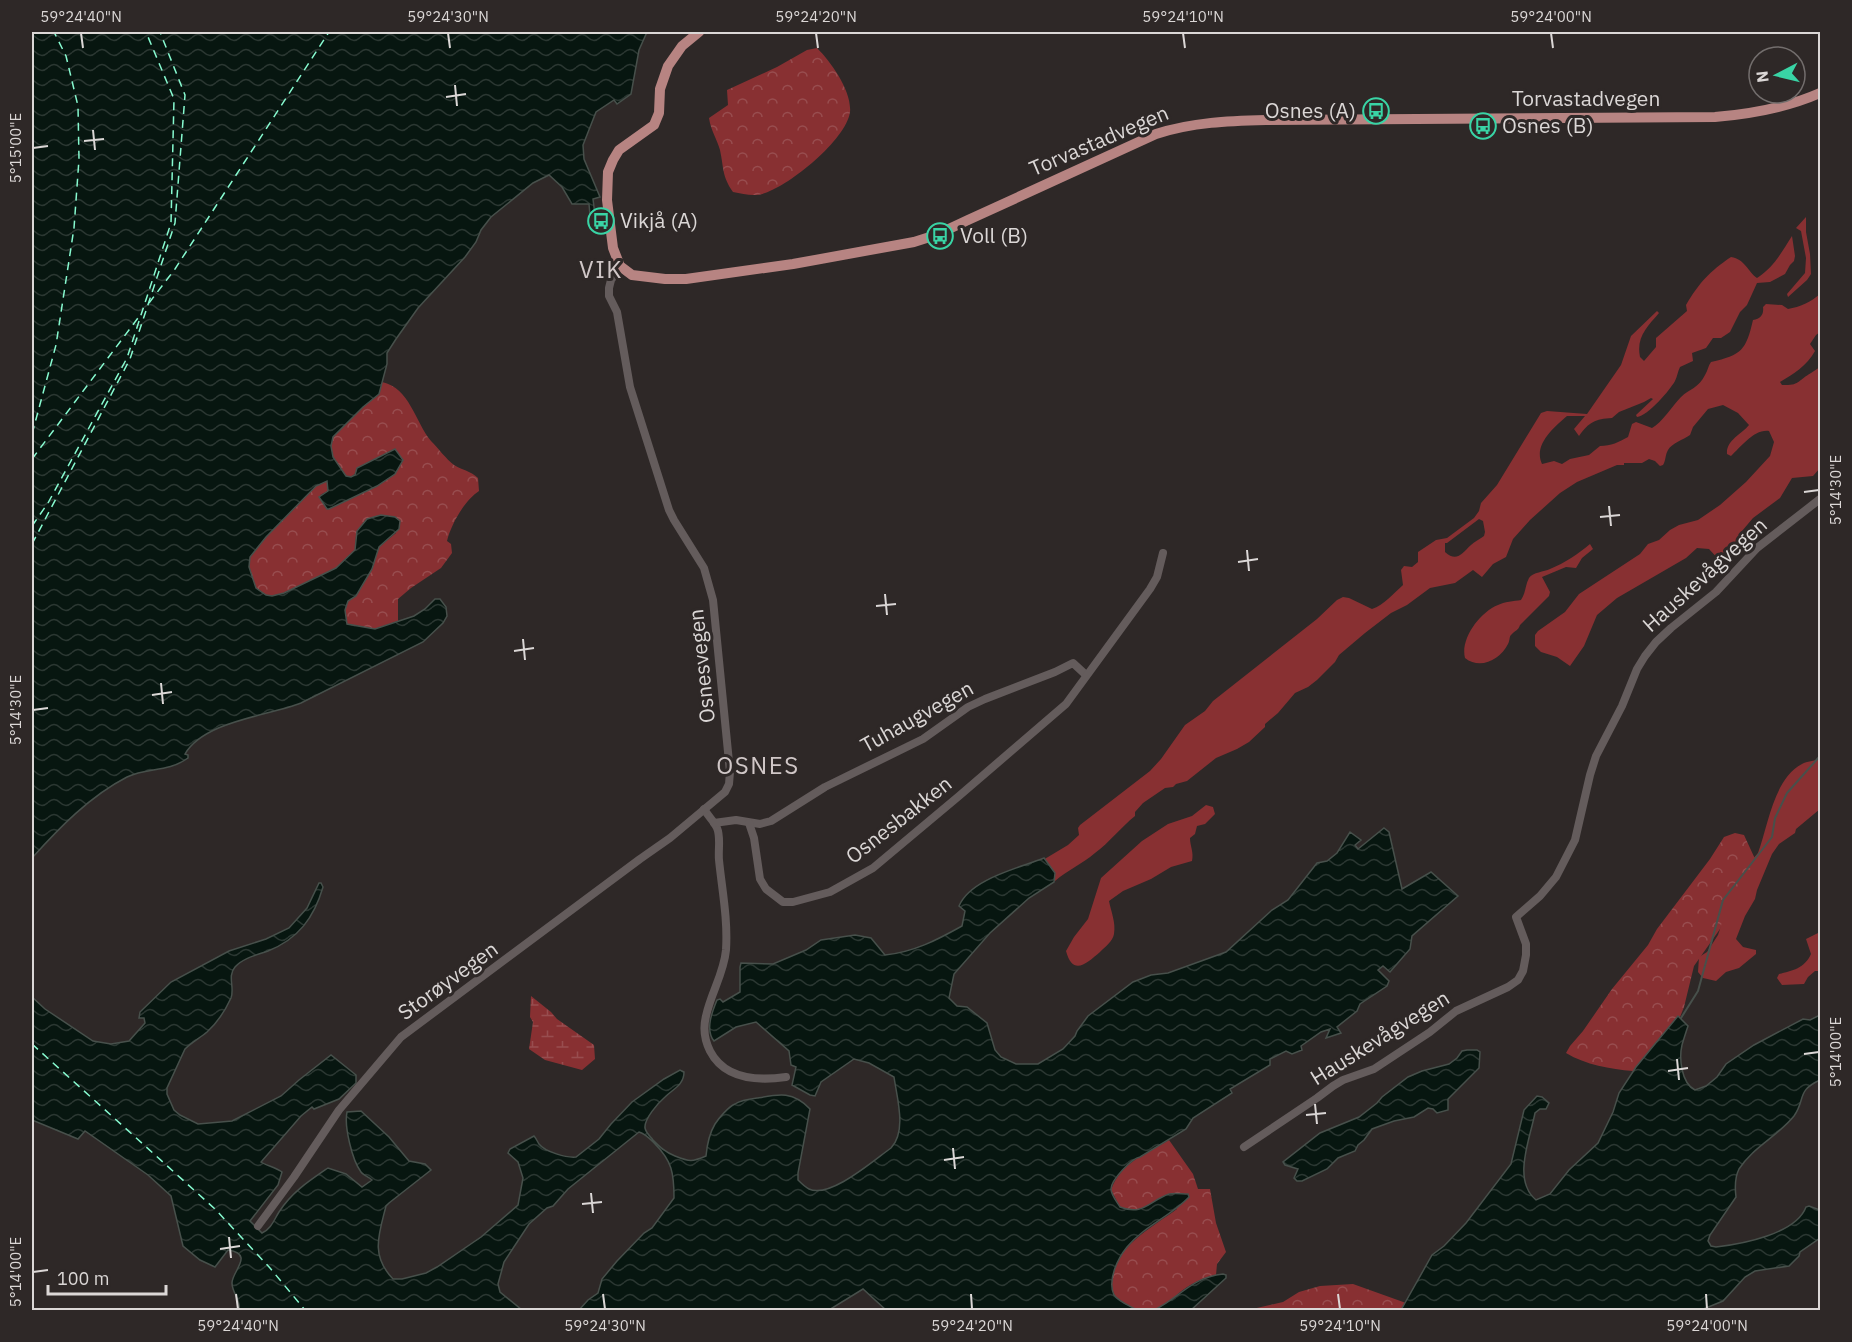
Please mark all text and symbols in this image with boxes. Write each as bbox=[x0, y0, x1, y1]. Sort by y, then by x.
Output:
text: 59°24'40"N bbox=[40, 7, 122, 26]
text: 59°24'30"N bbox=[407, 7, 489, 26]
text: 59°24'20"N bbox=[775, 7, 857, 26]
text: 59°24'10"N bbox=[1142, 7, 1224, 26]
text: 59°24'00"N bbox=[1510, 7, 1592, 26]
north arrow bbox=[1747, 45, 1807, 105]
text: N bbox=[1751, 70, 1773, 84]
street label: Torvastadvegen bbox=[1512, 84, 1660, 112]
place label: Osnes (A) bbox=[1265, 96, 1356, 124]
bus stop icon: Osnes (A) bbox=[1361, 96, 1391, 126]
street label: Torvastadvegen bbox=[1025, 98, 1172, 182]
bus stop icon: Osnes (B) bbox=[1468, 111, 1498, 141]
place label: Osnes (B) bbox=[1502, 111, 1594, 139]
text: 5°15'00"E bbox=[6, 113, 25, 183]
bus stop icon: Vikjå (A) bbox=[586, 206, 616, 236]
place label: Vikjå (A) bbox=[620, 206, 698, 234]
bus stop icon: Voll (B) bbox=[925, 221, 955, 251]
place label: Voll (B) bbox=[960, 221, 1028, 249]
district label: VIK bbox=[579, 253, 623, 285]
text: 5°14'30"E bbox=[1826, 455, 1845, 525]
street label: Hauskevågvegen bbox=[1636, 511, 1773, 638]
street label: Osnesvegen bbox=[681, 608, 721, 725]
street label: Tuhaugvegen bbox=[855, 674, 978, 759]
text: 5°14'30"E bbox=[6, 675, 25, 745]
district label: OSNES bbox=[716, 749, 800, 781]
street label: Osnesbakken bbox=[840, 769, 957, 869]
street label: Storøyvegen bbox=[392, 934, 503, 1026]
street label: Hauskevågvegen bbox=[1305, 983, 1454, 1091]
text: 5°14'00"E bbox=[1826, 1017, 1845, 1087]
text: 5°14'00"E bbox=[6, 1237, 25, 1307]
scale bar bbox=[48, 1258, 166, 1296]
text: 100 m bbox=[57, 1267, 109, 1290]
text: 59°24'40"N bbox=[197, 1316, 279, 1335]
text: 59°24'30"N bbox=[564, 1316, 646, 1335]
text: 59°24'20"N bbox=[931, 1316, 1013, 1335]
text: 59°24'10"N bbox=[1299, 1316, 1381, 1335]
text: 59°24'00"N bbox=[1666, 1316, 1748, 1335]

